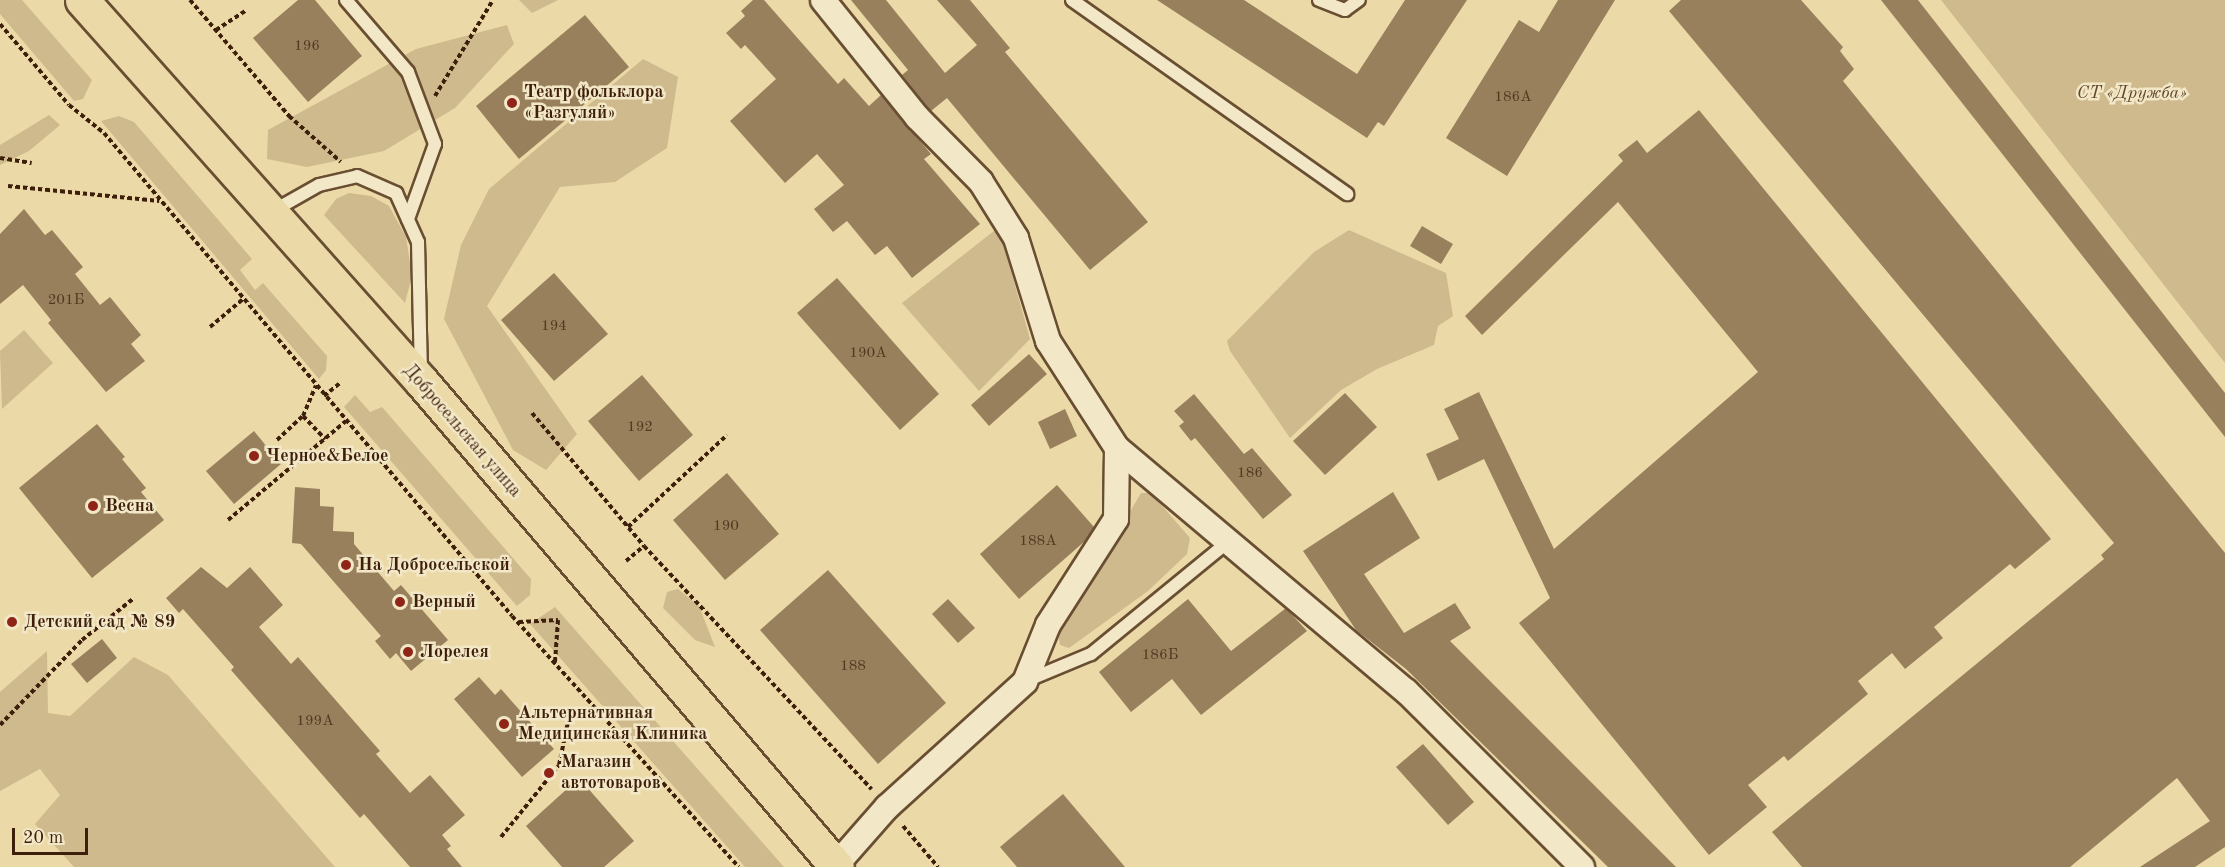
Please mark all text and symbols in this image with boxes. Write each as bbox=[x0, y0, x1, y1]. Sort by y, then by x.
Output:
house number: 196 bbox=[294, 38, 320, 56]
place label: Театр фольклора «Разгуляй» bbox=[524, 82, 664, 124]
park label: СТ «Дружба» bbox=[2077, 82, 2187, 104]
house number: 186А bbox=[1494, 89, 1532, 107]
marker: Театр фольклора «Разгуляй» bbox=[505, 96, 519, 110]
house number: 201Б bbox=[48, 292, 84, 310]
house number: 194 bbox=[541, 318, 567, 336]
house number: 190А bbox=[849, 345, 887, 363]
street label: Добросельская улица bbox=[398, 360, 526, 502]
house number: 192 bbox=[627, 419, 653, 437]
place label: Черное&Белое bbox=[266, 445, 389, 467]
marker: Черное&Белое bbox=[247, 449, 261, 463]
house number: 186 bbox=[1237, 465, 1263, 483]
place label: Весна bbox=[105, 495, 154, 517]
marker: Весна bbox=[86, 499, 100, 513]
house number: 190 bbox=[713, 518, 739, 536]
house number: 188А bbox=[1019, 533, 1057, 551]
place label: На Добросельской bbox=[358, 554, 510, 576]
marker: На Добросельской bbox=[339, 558, 353, 572]
place label: Верный bbox=[412, 591, 476, 613]
marker: Верный bbox=[393, 595, 407, 609]
place label: Детский сад № 89 bbox=[24, 611, 175, 633]
marker: Детский сад № 89 bbox=[5, 615, 19, 629]
place label: Лорелея bbox=[420, 641, 489, 663]
marker: Лорелея bbox=[401, 645, 415, 659]
house number: 186Б bbox=[1142, 647, 1178, 665]
house number: 188 bbox=[840, 658, 866, 676]
place label: Альтернативная Mедицинская Kлиника bbox=[518, 703, 708, 746]
house number: 199А bbox=[296, 713, 334, 731]
marker: Альтернативная Mедицинская Kлиника bbox=[495, 715, 513, 733]
place label: Магазин автотоваров bbox=[561, 752, 661, 795]
marker: Магазин автотоваров bbox=[542, 766, 556, 780]
scale bar bbox=[15, 816, 92, 854]
text: 20 m bbox=[23, 829, 63, 847]

